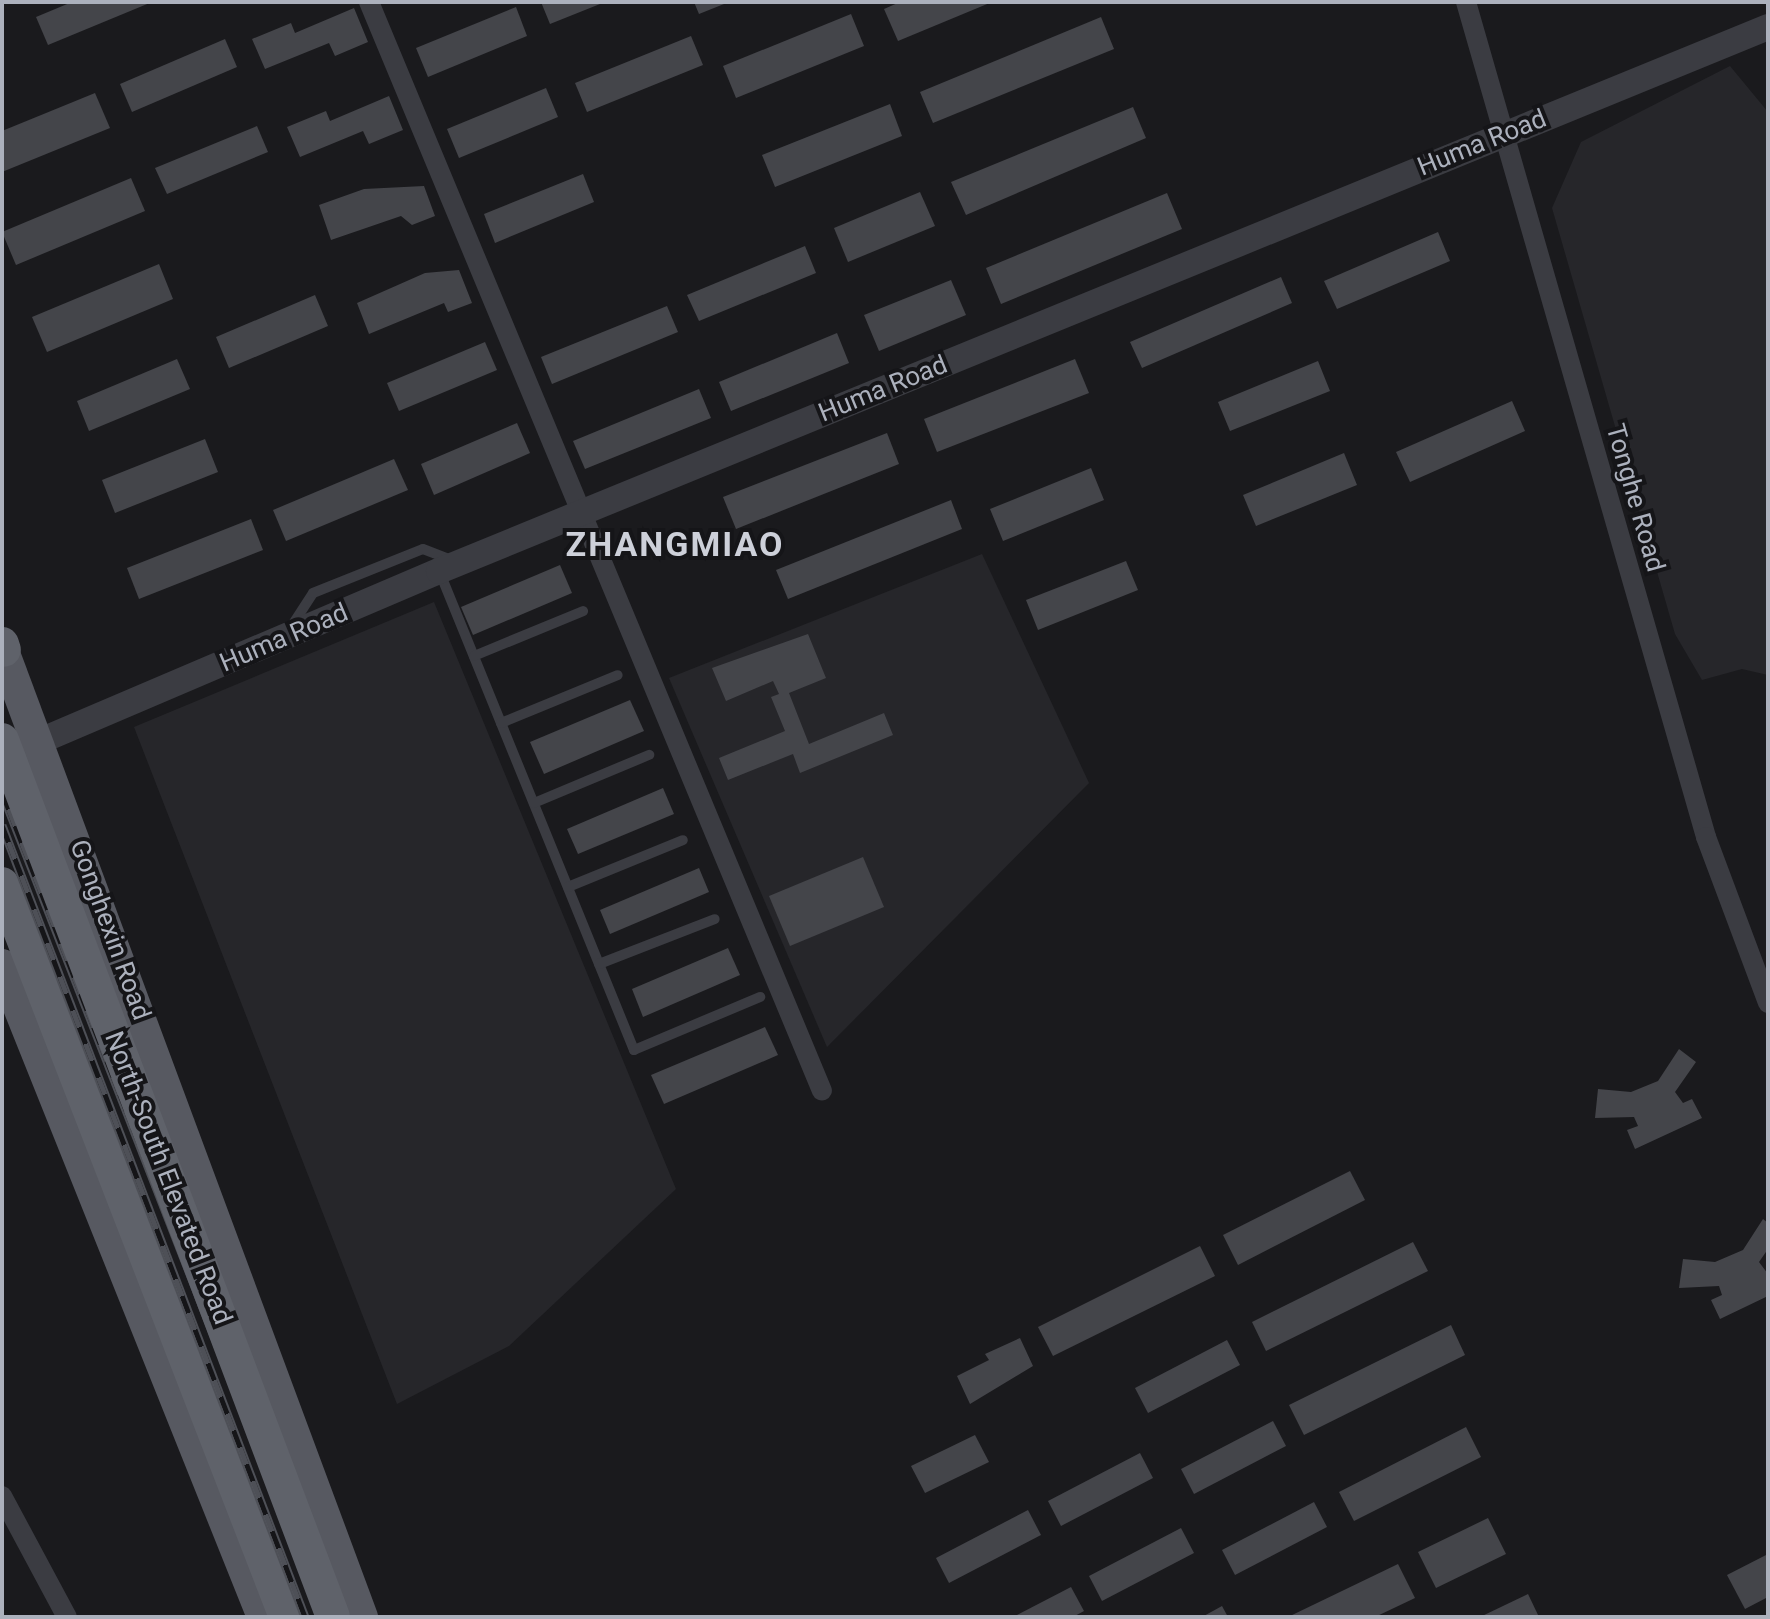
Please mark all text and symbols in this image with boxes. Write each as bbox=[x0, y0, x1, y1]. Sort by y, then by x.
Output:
street label: Huma Road bbox=[1413, 103, 1551, 183]
street label: Huma Road bbox=[814, 349, 952, 429]
street label: Tonghe Road bbox=[1599, 421, 1671, 575]
district label: ZHANGMIAO bbox=[566, 525, 784, 565]
street label: Huma Road bbox=[215, 597, 353, 679]
street label: Gonghexin Road bbox=[63, 836, 157, 1024]
street label: North-South Elevated Road bbox=[98, 1027, 238, 1329]

